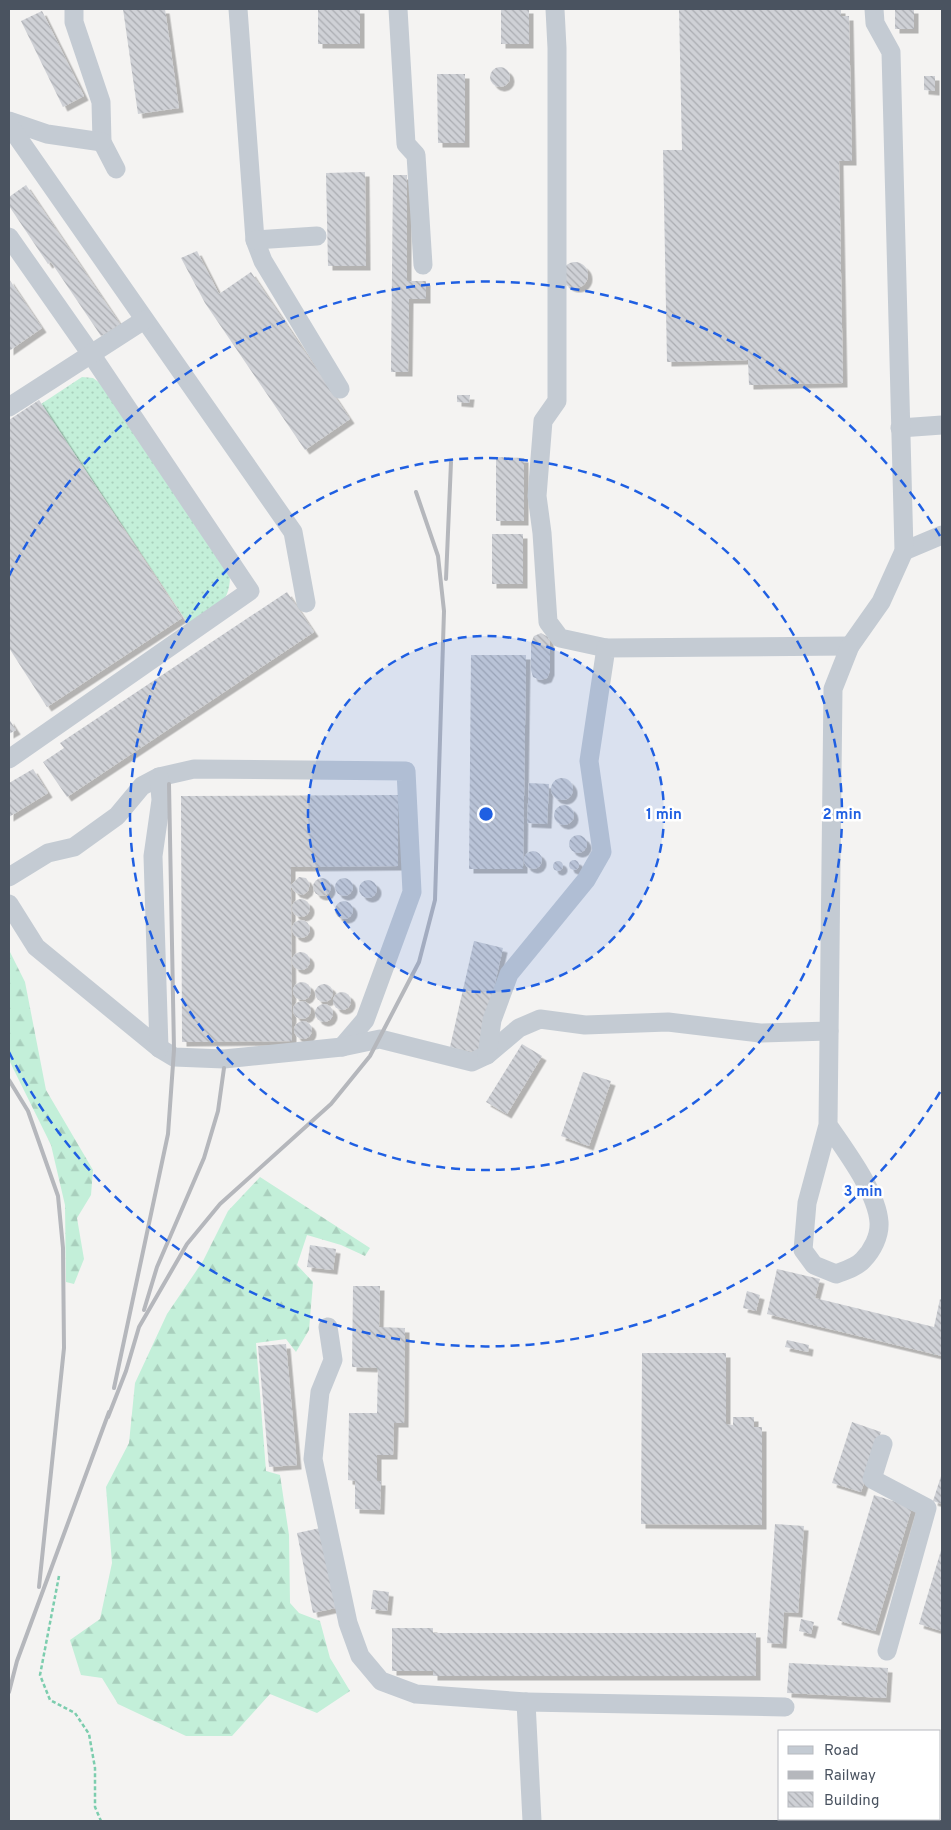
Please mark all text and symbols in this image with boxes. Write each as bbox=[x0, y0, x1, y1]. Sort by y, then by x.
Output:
centre of rings bbox=[477, 805, 495, 823]
text: 1 min bbox=[646, 806, 682, 825]
text: 2 min bbox=[822, 806, 862, 825]
text: 3 min bbox=[843, 1183, 883, 1202]
legend bbox=[778, 1730, 941, 1820]
text: Road bbox=[824, 1742, 859, 1761]
text: Railway bbox=[824, 1767, 876, 1786]
text: Building bbox=[824, 1792, 879, 1811]

